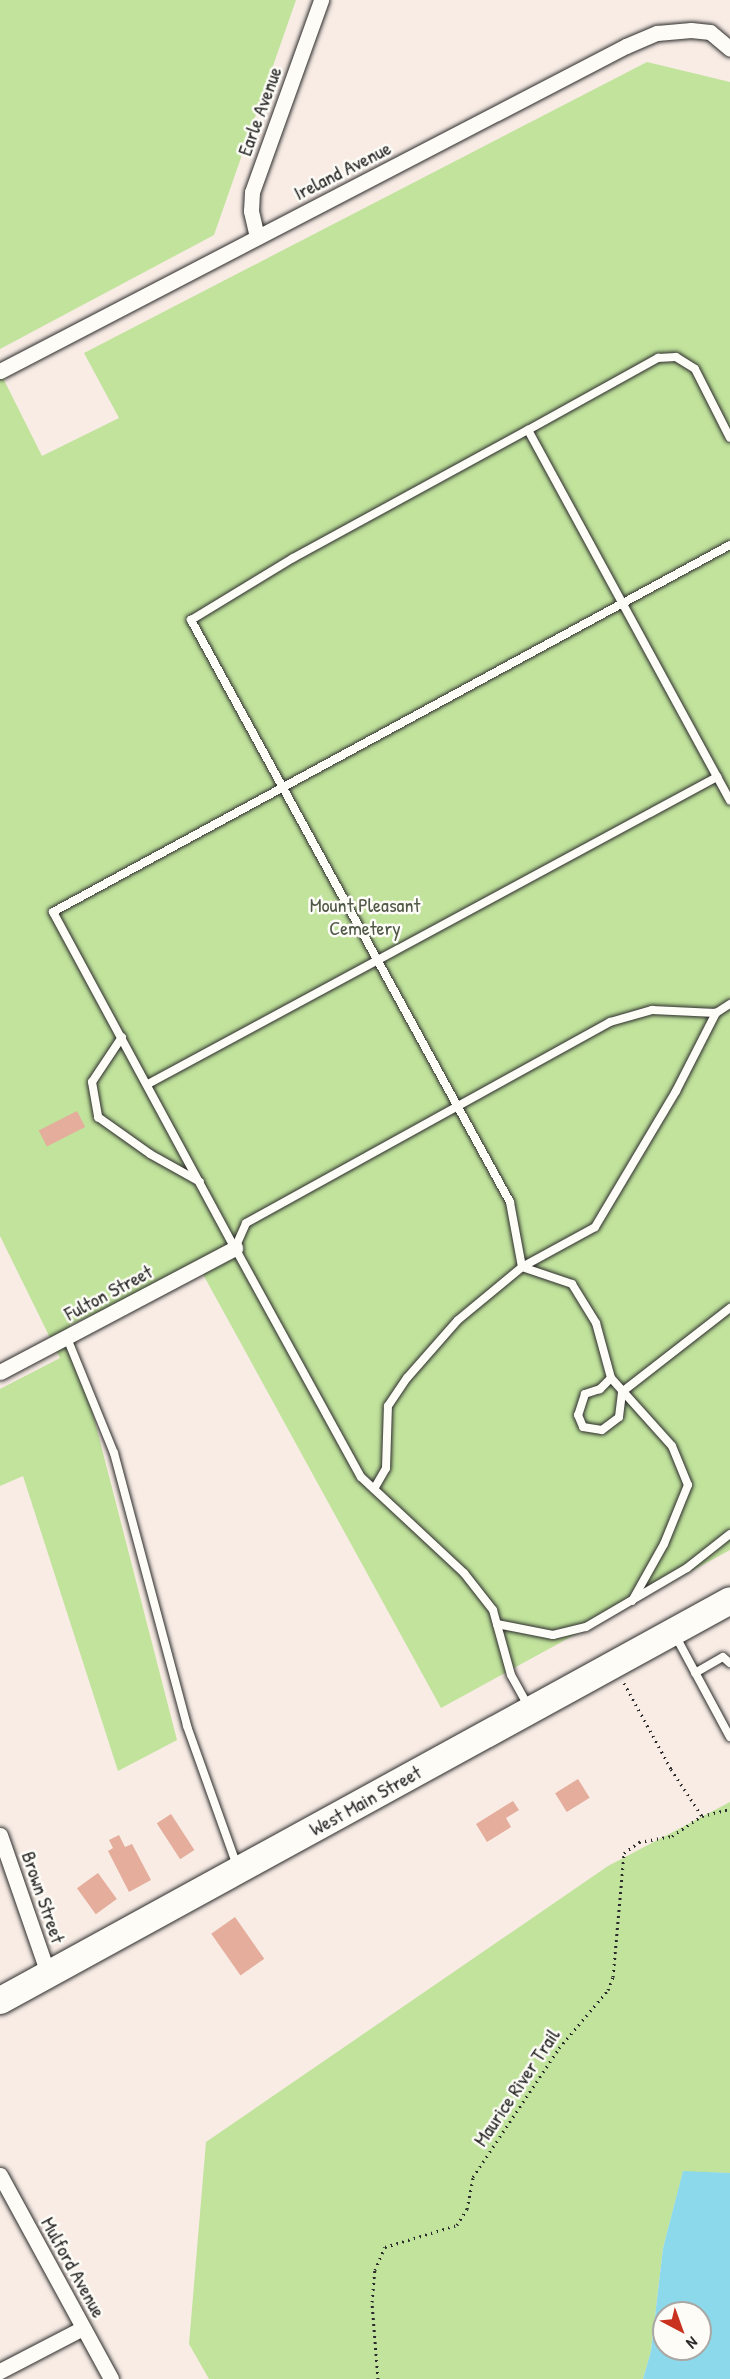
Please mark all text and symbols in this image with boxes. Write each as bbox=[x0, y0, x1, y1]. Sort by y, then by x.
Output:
street label: Earle Avenue bbox=[232, 63, 286, 159]
street label: Ireland Avenue bbox=[289, 135, 395, 205]
park label: Mount Pleasant Cemetery bbox=[310, 893, 420, 940]
street label: Fulton Street bbox=[60, 1259, 156, 1325]
street label: West Main Street bbox=[305, 1759, 425, 1841]
street label: Brown Street bbox=[17, 1848, 71, 1946]
street label: Maurice River Trail bbox=[468, 2024, 564, 2150]
street label: Mulford Avenue bbox=[37, 2213, 111, 2321]
north arrow bbox=[652, 2301, 712, 2361]
text: N bbox=[682, 2332, 703, 2354]

